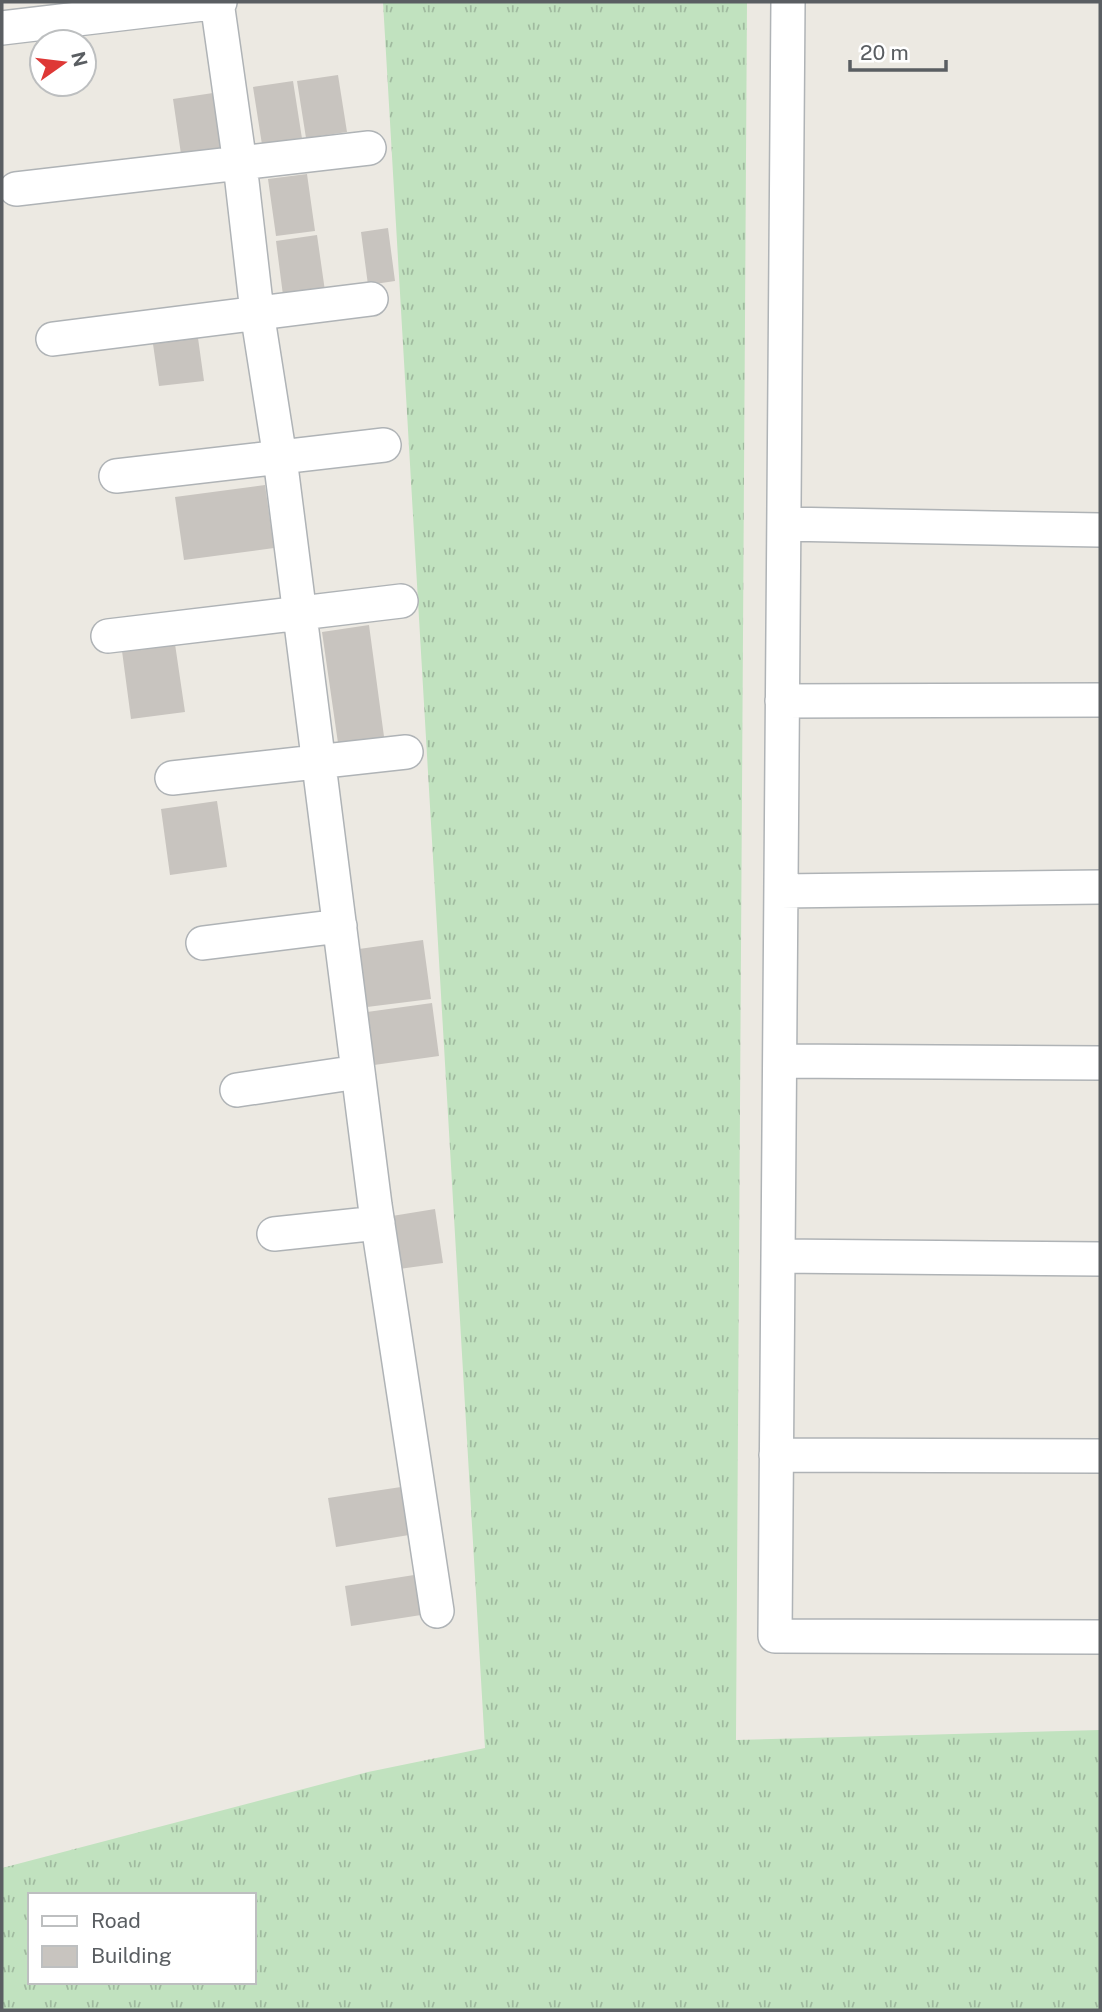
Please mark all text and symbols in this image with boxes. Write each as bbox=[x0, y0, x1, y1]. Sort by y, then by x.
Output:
north arrow bbox=[28, 28, 98, 98]
scale bar bbox=[850, 28, 946, 72]
text: 20 m bbox=[860, 40, 909, 65]
text: N bbox=[67, 49, 92, 69]
legend bbox=[28, 1893, 256, 1984]
text: Road bbox=[91, 1908, 141, 1933]
text: Building bbox=[91, 1943, 172, 1968]

